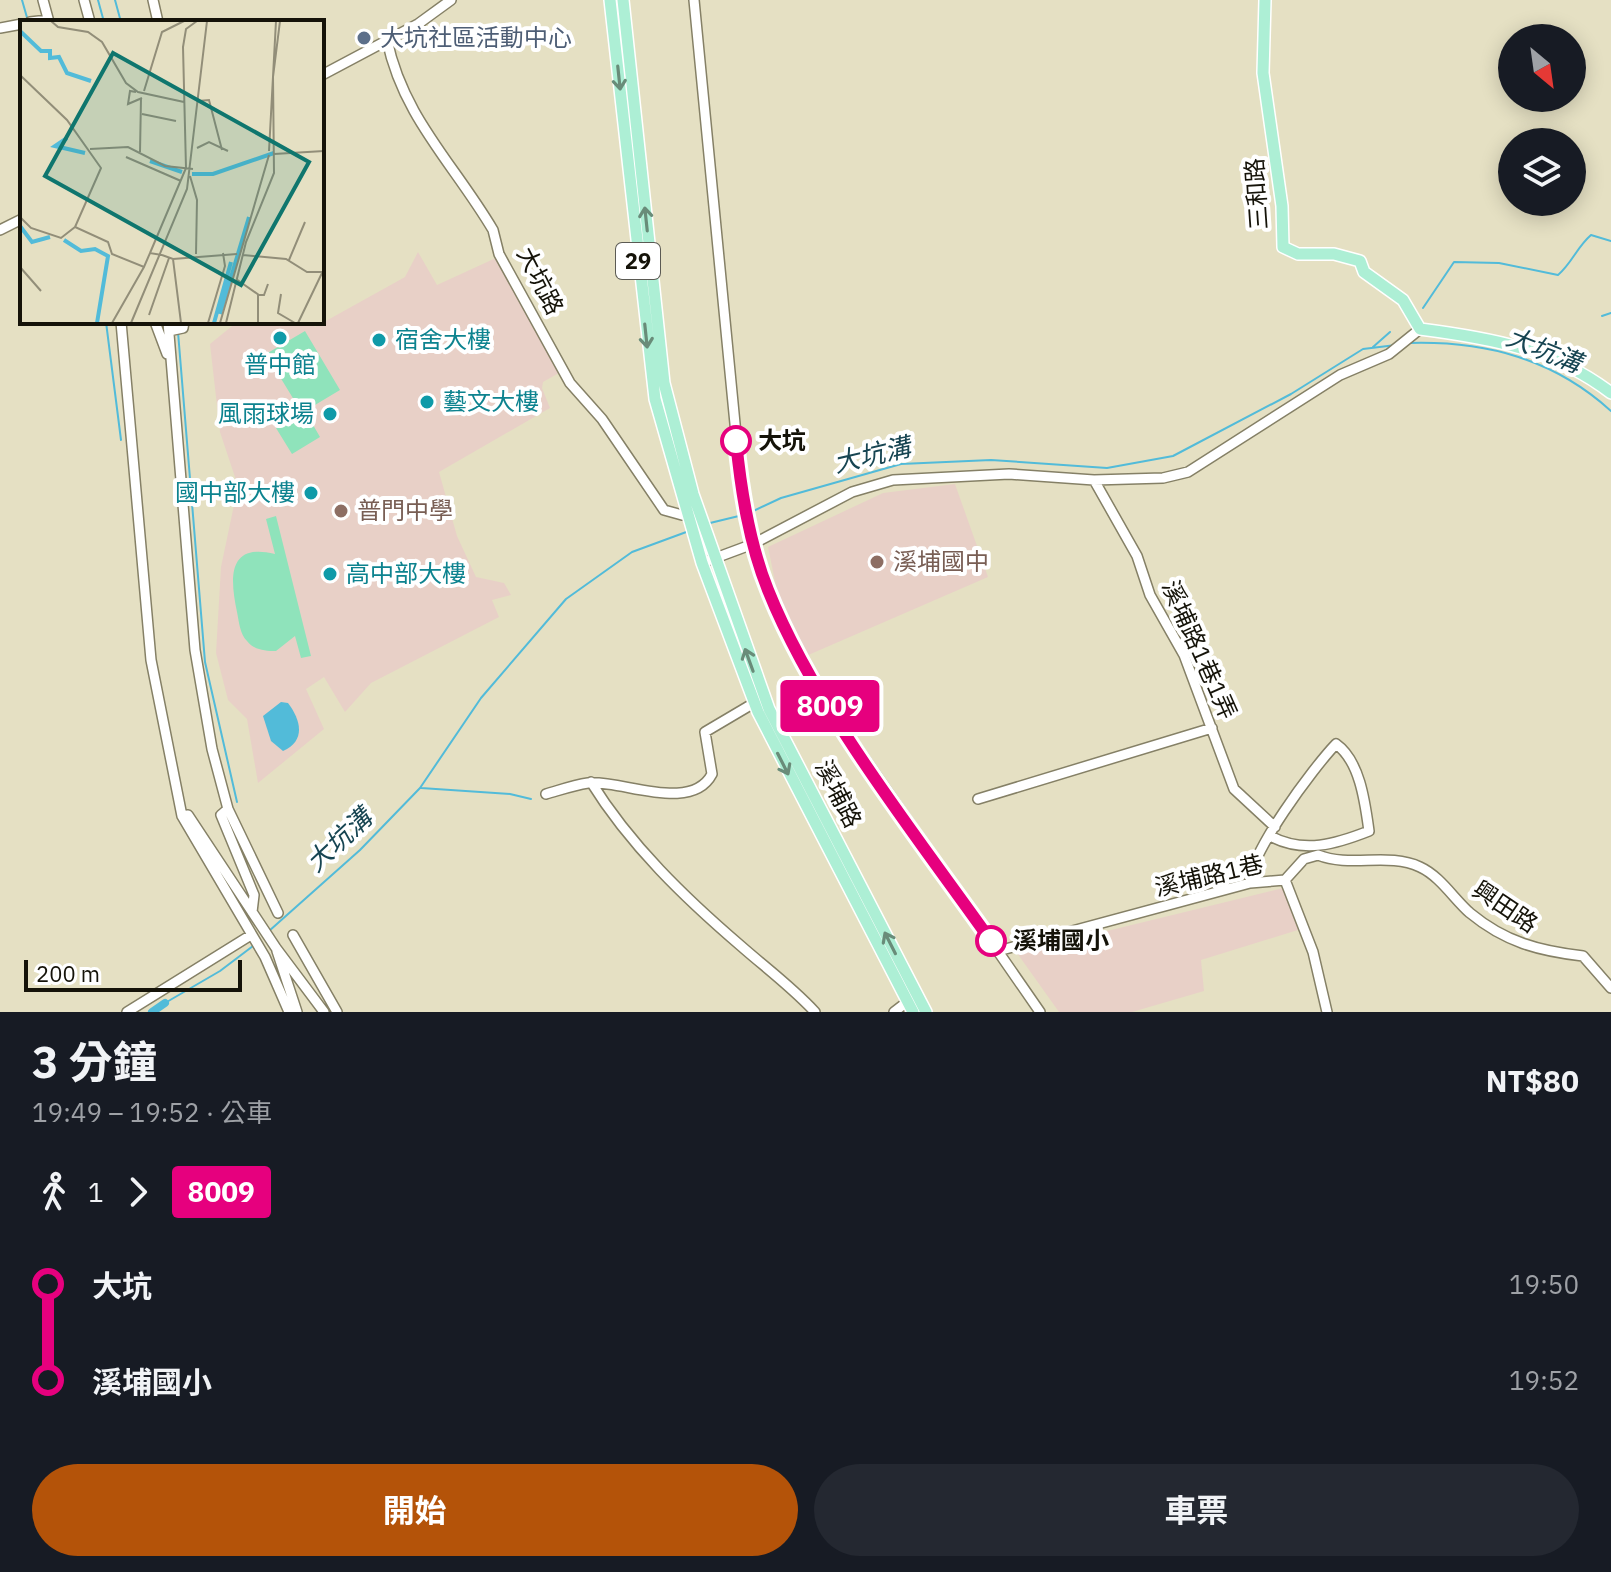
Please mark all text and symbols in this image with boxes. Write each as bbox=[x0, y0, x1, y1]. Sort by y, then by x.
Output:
inset map bbox=[20, 20, 324, 324]
place label: 大坑社區活動中心 bbox=[380, 21, 572, 53]
north arrow bbox=[1498, 24, 1586, 112]
map controls bbox=[1498, 24, 1586, 216]
marker: 大坑社區活動中心 bbox=[355, 29, 373, 47]
one-way arrow bbox=[611, 64, 626, 90]
button: layers bbox=[1498, 128, 1586, 216]
street label: 三和路 bbox=[1238, 157, 1274, 231]
one-way arrow bbox=[639, 206, 654, 233]
street label: 大坑路 bbox=[510, 241, 571, 320]
road number: 29 bbox=[616, 243, 660, 279]
water label: 大坑溝 bbox=[1502, 319, 1591, 381]
one-way arrow bbox=[639, 322, 654, 349]
place label: 宿舍大樓 bbox=[395, 323, 491, 355]
marker: 普中館 bbox=[271, 329, 289, 347]
marker: 宿舍大樓 bbox=[370, 331, 388, 349]
place label: 普中館 bbox=[244, 348, 316, 380]
place label: 藝文大樓 bbox=[443, 385, 539, 417]
marker: 藝文大樓 bbox=[418, 393, 436, 411]
place label: 風雨球場 bbox=[218, 397, 314, 429]
marker: 風雨球場 bbox=[321, 405, 339, 423]
place label: 大坑 bbox=[758, 424, 806, 456]
marker: 大坑 bbox=[721, 426, 751, 456]
water label: 大坑溝 bbox=[830, 428, 917, 479]
place label: 國中部大樓 bbox=[175, 476, 295, 508]
marker: 國中部大樓 bbox=[302, 484, 320, 502]
place label: 普門中學 bbox=[357, 494, 453, 526]
marker: 普門中學 bbox=[332, 502, 350, 520]
place label: 溪埔國中 bbox=[893, 545, 989, 577]
marker: 溪埔國中 bbox=[868, 553, 886, 571]
place label: 高中部大樓 bbox=[346, 557, 466, 589]
marker: 高中部大樓 bbox=[321, 565, 339, 583]
street label: 溪埔路1巷1弄 bbox=[1155, 575, 1245, 724]
one-way arrow bbox=[741, 648, 756, 673]
line badge: 8009 bbox=[774, 680, 886, 732]
text: 8009 bbox=[796, 687, 864, 724]
one-way arrow bbox=[776, 752, 792, 776]
street label: 溪埔路 bbox=[808, 754, 869, 833]
water label: 大坑溝 bbox=[298, 798, 381, 878]
street label: 溪埔路1巷 bbox=[1151, 847, 1266, 903]
street label: 興田路 bbox=[1467, 873, 1544, 940]
place label: 溪埔國小 bbox=[1013, 924, 1109, 956]
marker: 溪埔國小 bbox=[976, 926, 1006, 956]
one-way arrow bbox=[881, 931, 897, 955]
scale bar bbox=[24, 956, 242, 992]
text: 200 m bbox=[36, 959, 100, 988]
text: 3 分鐘 bbox=[32, 1033, 157, 1090]
text: NT$80 bbox=[1486, 1061, 1579, 1100]
text: 19:49 – 19:52 · 公車 bbox=[32, 1095, 272, 1129]
icon: walk bbox=[32, 1170, 76, 1214]
icon: forward bbox=[116, 1170, 160, 1214]
text: 8009 bbox=[188, 1173, 255, 1210]
text: 1 bbox=[88, 1175, 104, 1209]
text: 大坑 bbox=[92, 1266, 152, 1305]
text: 19:50 bbox=[1509, 1267, 1579, 1301]
text: 溪埔國小 bbox=[92, 1362, 212, 1401]
text: 19:52 bbox=[1509, 1363, 1579, 1397]
button: 開始 bbox=[32, 1464, 798, 1556]
button: 車票 bbox=[814, 1464, 1579, 1556]

